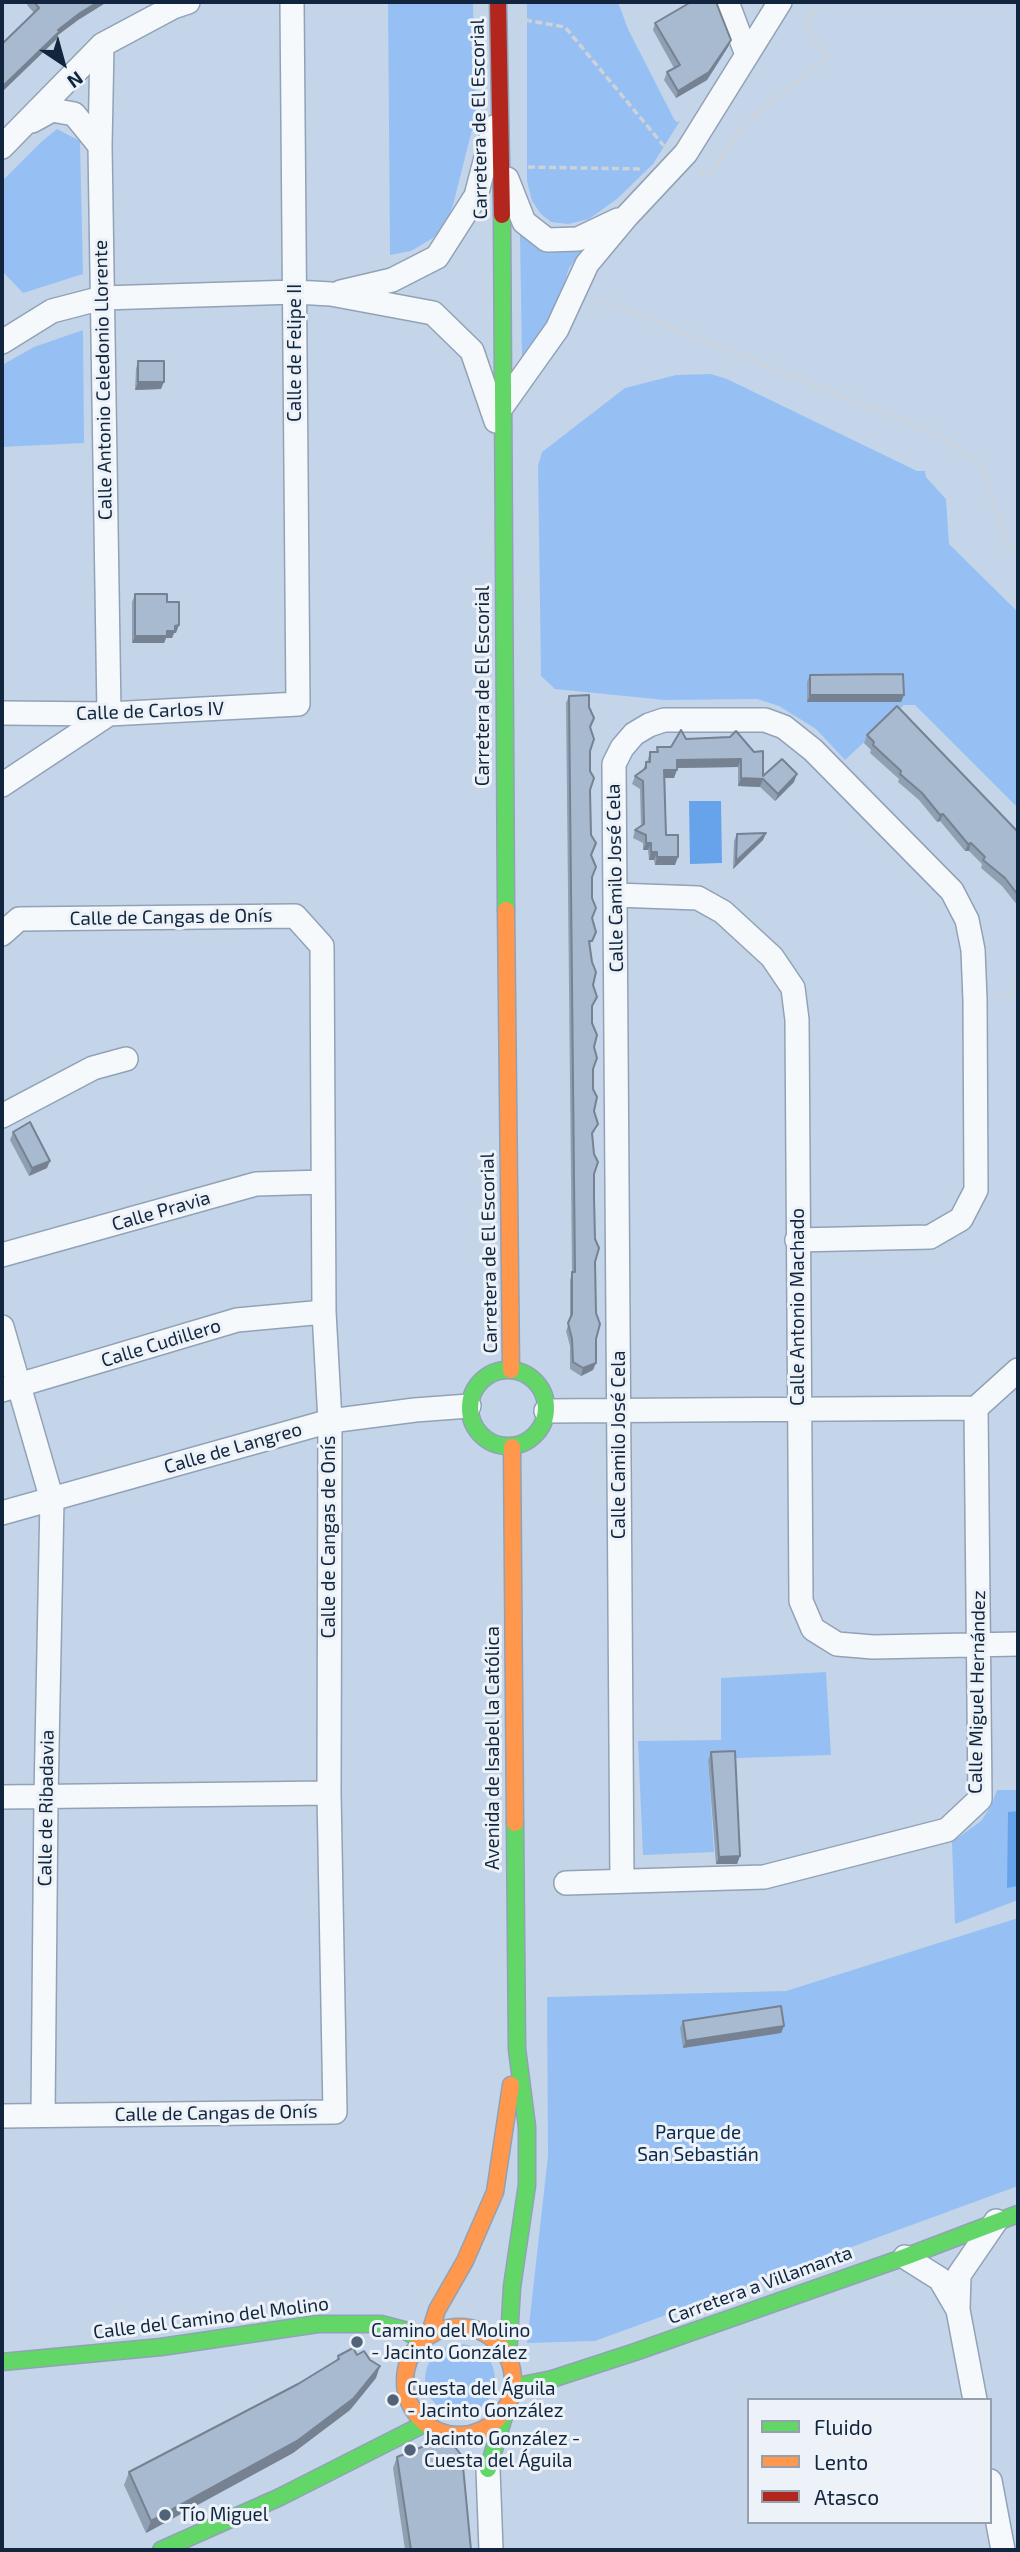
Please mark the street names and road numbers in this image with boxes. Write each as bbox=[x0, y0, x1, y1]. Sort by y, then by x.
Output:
street label: Carretera de El Escorial bbox=[466, 18, 492, 220]
street label: Calle Antonio Celedonio Llorente bbox=[89, 240, 117, 520]
street label: Calle de Felipe II bbox=[284, 284, 306, 422]
street label: Carretera de El Escorial bbox=[472, 586, 494, 786]
street label: Calle de Carlos IV bbox=[76, 697, 224, 725]
street label: Calle Camilo José Cela bbox=[602, 783, 628, 973]
street label: Calle de Cangas de Onís bbox=[69, 904, 273, 930]
street label: Carretera de El Escorial bbox=[476, 1152, 502, 1354]
street label: Calle Pravia bbox=[109, 1186, 213, 1236]
street label: Calle Antonio Machado bbox=[787, 1208, 809, 1406]
street label: Calle Cudillero bbox=[98, 1314, 224, 1372]
street label: Calle Camilo José Cela bbox=[608, 1351, 630, 1539]
street label: Calle de Langreo bbox=[161, 1417, 305, 1479]
street label: Calle de Cangas de Onís bbox=[318, 1436, 340, 1638]
street label: Calle Miguel Hernández bbox=[964, 1590, 990, 1794]
street label: Avenida de Isabel la Católica bbox=[482, 1626, 504, 1870]
street label: Calle de Ribadavia bbox=[33, 1730, 59, 1886]
street label: Calle de Cangas de Onís bbox=[114, 2100, 318, 2126]
street label: Carretera a Villamanta bbox=[665, 2241, 855, 2329]
street label: Calle del Camino del Molino bbox=[92, 2292, 330, 2344]

